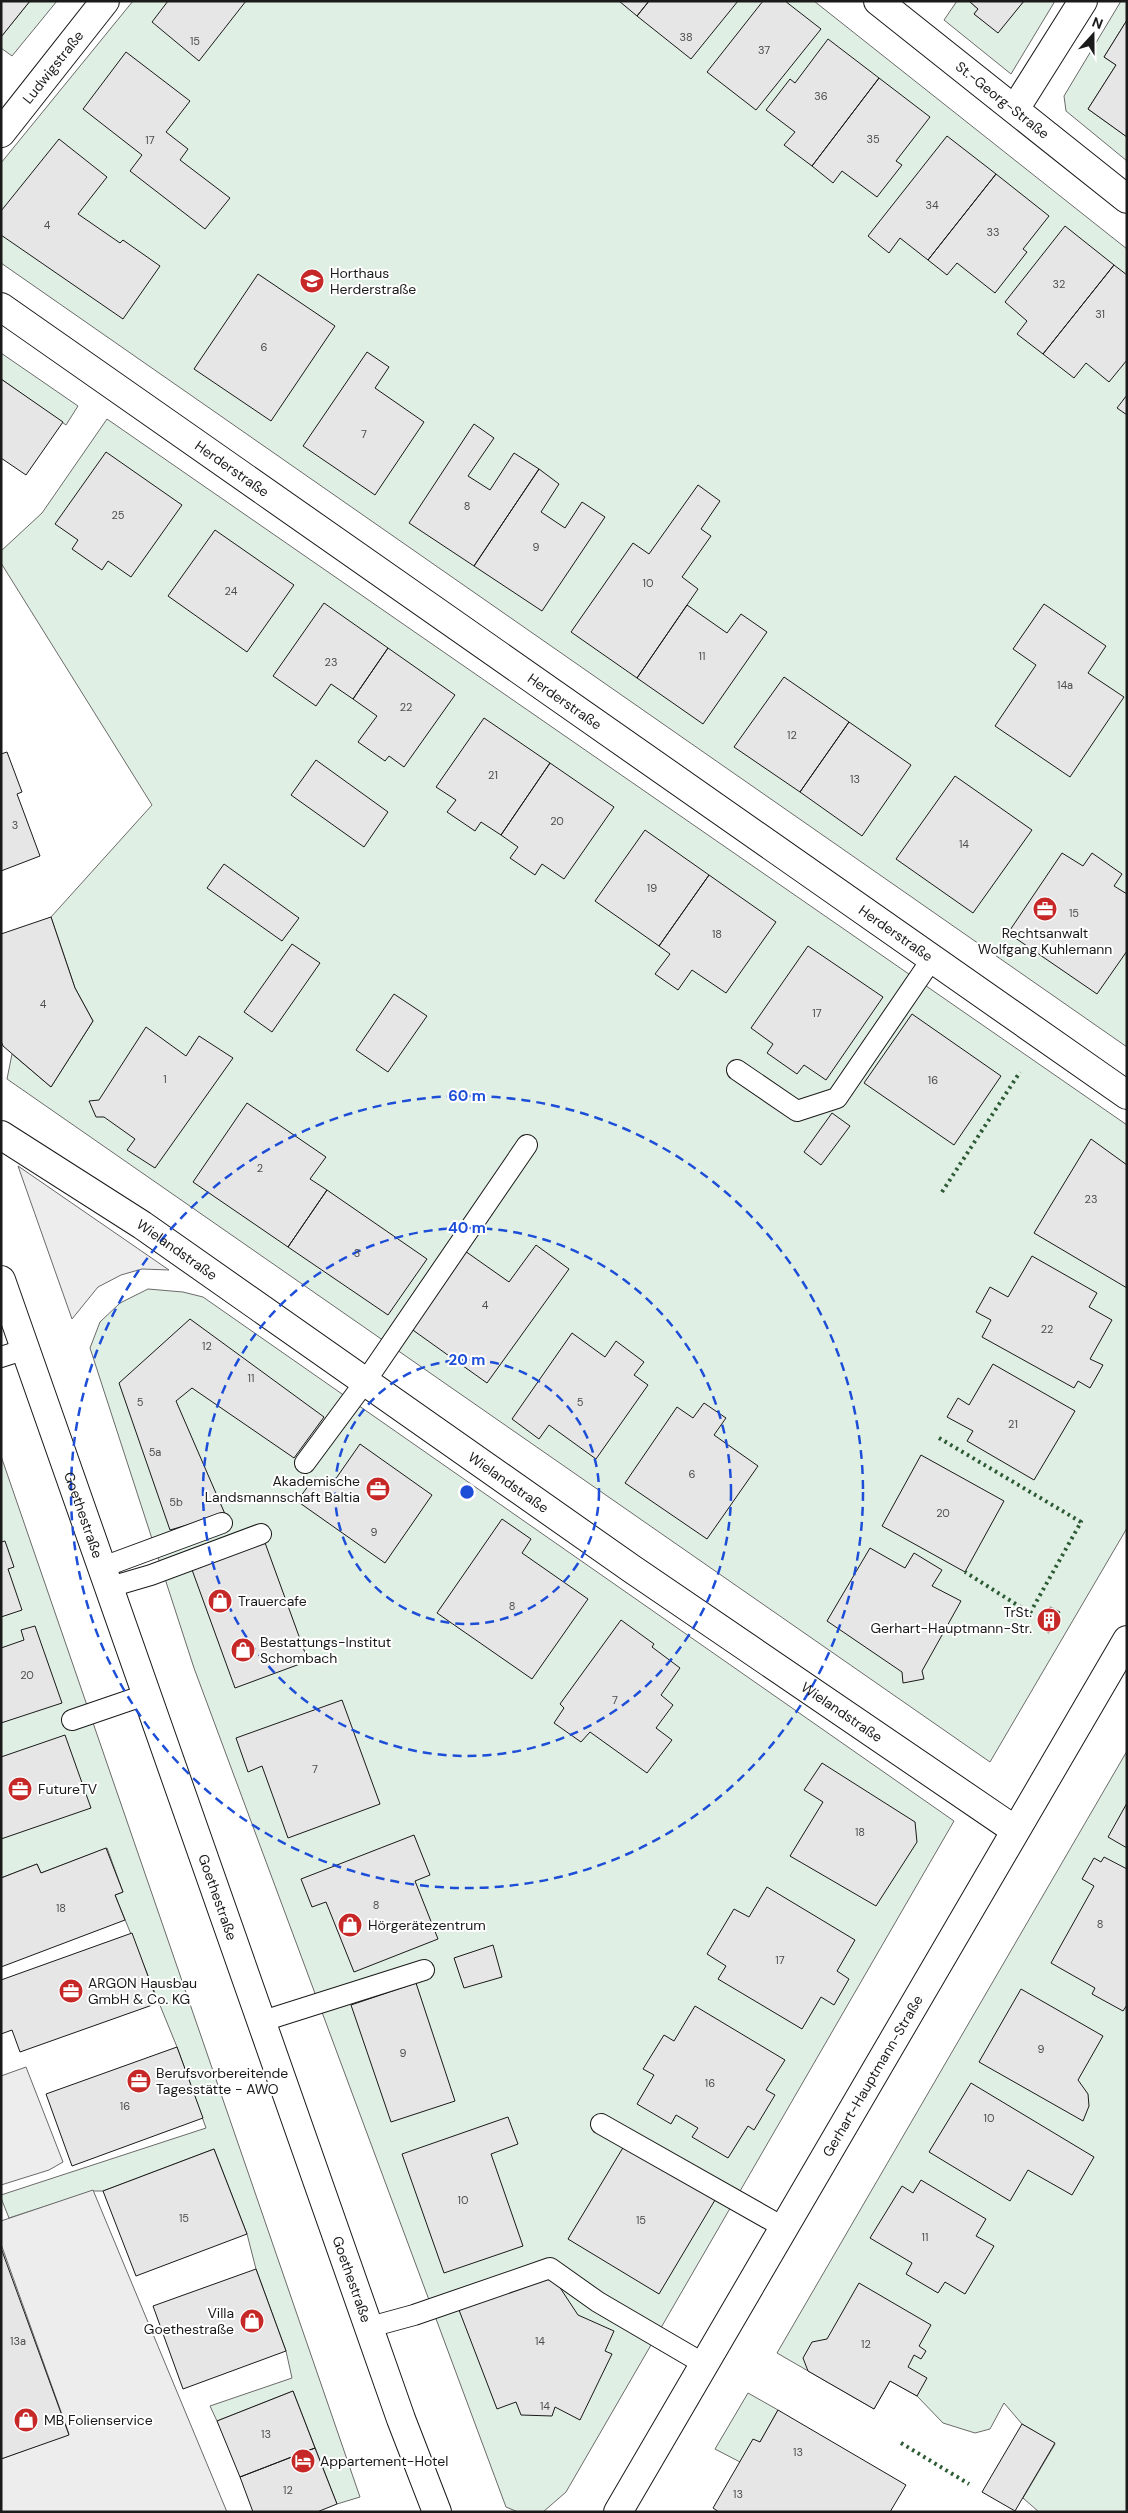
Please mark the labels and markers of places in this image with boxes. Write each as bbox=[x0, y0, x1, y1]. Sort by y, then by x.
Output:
place label: Horthaus Herderstraße bbox=[330, 264, 416, 298]
school or university icon: Horthaus Herderstraße bbox=[299, 268, 325, 294]
office icon: Rechtsanwalt Wolfgang Kuhlemann bbox=[1032, 896, 1058, 922]
place label: Rechtsanwalt Wolfgang Kuhlemann bbox=[978, 924, 1112, 958]
place label: Akademische Landsmannschaft Baltia bbox=[205, 1472, 360, 1506]
office icon: Akademische Landsmannschaft Baltia bbox=[365, 1476, 391, 1502]
centre of rings bbox=[458, 1483, 476, 1501]
shop icon: Trauercafe bbox=[207, 1588, 233, 1614]
place label: Trauercafe bbox=[238, 1592, 307, 1610]
place label: TrSt. Gerhart-Hauptmann-Str. bbox=[870, 1603, 1032, 1637]
building icon: TrSt. Gerhart-Hauptmann-Str. bbox=[1036, 1607, 1062, 1633]
place label: Bestattungs-Institut Schombach bbox=[260, 1633, 391, 1667]
shop icon: Bestattungs-Institut Schombach bbox=[230, 1637, 256, 1663]
office icon: FutureTV bbox=[7, 1776, 33, 1802]
place label: FutureTV bbox=[38, 1780, 98, 1798]
shop icon: Hörgerätezentrum bbox=[337, 1912, 363, 1938]
place label: Hörgerätezentrum bbox=[368, 1916, 486, 1934]
place label: ARGON Hausbau GmbH & Co. KG bbox=[88, 1974, 197, 2008]
office icon: ARGON Hausbau GmbH & Co. KG bbox=[58, 1978, 84, 2004]
place label: Berufsvorbereitende Tagesstätte - AWO bbox=[156, 2064, 288, 2098]
office icon: Berufsvorbereitende Tagesstätte - AWO bbox=[126, 2068, 152, 2094]
place label: Villa Goethestraße bbox=[144, 2304, 234, 2338]
shop icon: Villa Goethestraße bbox=[239, 2308, 265, 2334]
shop icon: MB Folienservice bbox=[13, 2407, 39, 2433]
place label: MB Folienservice bbox=[44, 2411, 153, 2429]
hotel icon: Appartement-Hotel bbox=[290, 2448, 316, 2474]
place label: Appartement-Hotel bbox=[320, 2452, 448, 2470]

